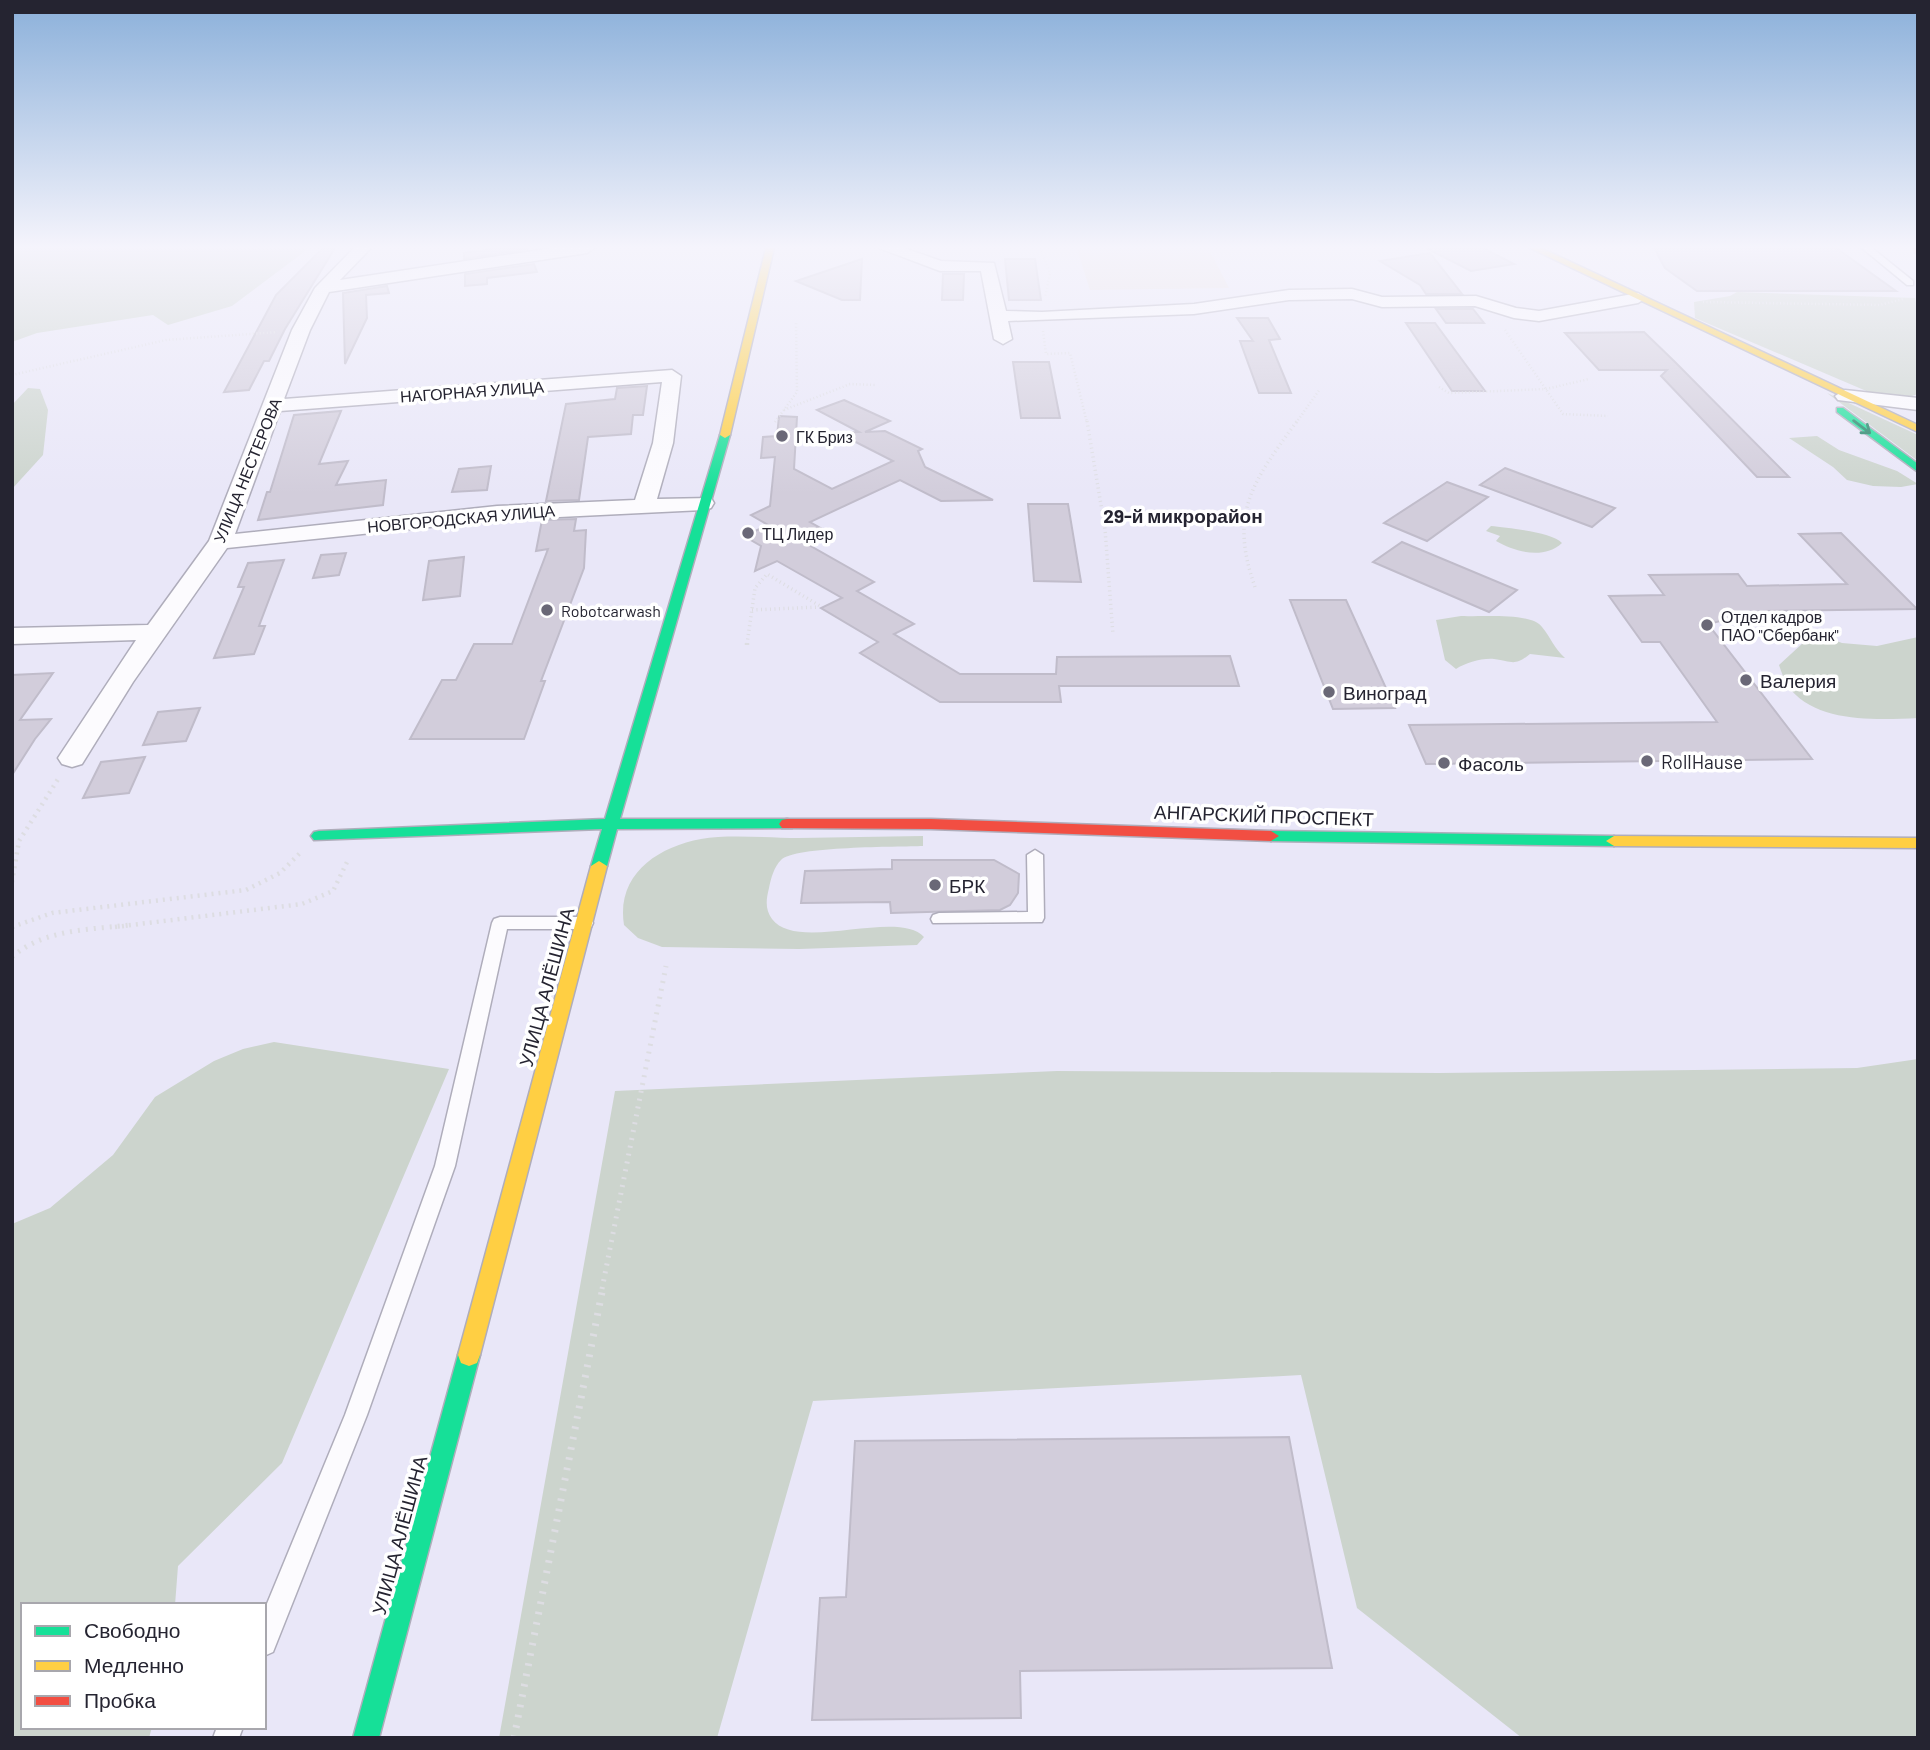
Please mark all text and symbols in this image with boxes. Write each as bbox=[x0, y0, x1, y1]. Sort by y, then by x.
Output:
street label: НАГОРНАЯ УЛИЦА bbox=[399, 376, 545, 406]
street label: УЛИЦА НЕСТЕРОВА bbox=[209, 394, 285, 545]
one-way arrow bbox=[1852, 419, 1871, 434]
place label: ГК Бриз bbox=[796, 427, 853, 446]
marker: ГК Бриз bbox=[774, 428, 790, 444]
street label: НОВГОРОДСКАЯ УЛИЦА bbox=[366, 500, 556, 536]
district label: 29-й микрорайон bbox=[1103, 504, 1263, 527]
place label: ТЦ Лидер bbox=[762, 524, 833, 543]
marker: ТЦ Лидер bbox=[740, 525, 756, 541]
place label: Robotcarwash bbox=[561, 601, 661, 620]
marker: Robotcarwash bbox=[539, 602, 555, 618]
place label: Отдел кадров ПАО "Сбербанк" bbox=[1721, 607, 1839, 644]
marker: Отдел кадров ПАО "Сбербанк" bbox=[1699, 617, 1715, 633]
place label: Валерия bbox=[1760, 669, 1836, 692]
marker: Валерия bbox=[1738, 672, 1754, 688]
place label: Виноград bbox=[1343, 681, 1427, 704]
marker: Виноград bbox=[1321, 684, 1337, 700]
place label: RollHause bbox=[1661, 750, 1743, 773]
place label: Фасоль bbox=[1458, 752, 1524, 775]
marker: RollHause bbox=[1639, 753, 1655, 769]
marker: Фасоль bbox=[1436, 755, 1452, 771]
street label: АНГАРСКИЙ ПРОСПЕКТ bbox=[1154, 800, 1375, 830]
place label: БРК bbox=[949, 874, 985, 897]
marker: БРК bbox=[927, 877, 943, 893]
street label: УЛИЦА АЛЁШИНА bbox=[514, 905, 578, 1069]
street label: УЛИЦА АЛЁШИНА bbox=[367, 1453, 431, 1617]
legend bbox=[21, 1603, 266, 1729]
text: Свободно bbox=[84, 1617, 181, 1642]
text: Медленно bbox=[84, 1652, 184, 1677]
text: Пробка bbox=[84, 1687, 156, 1712]

